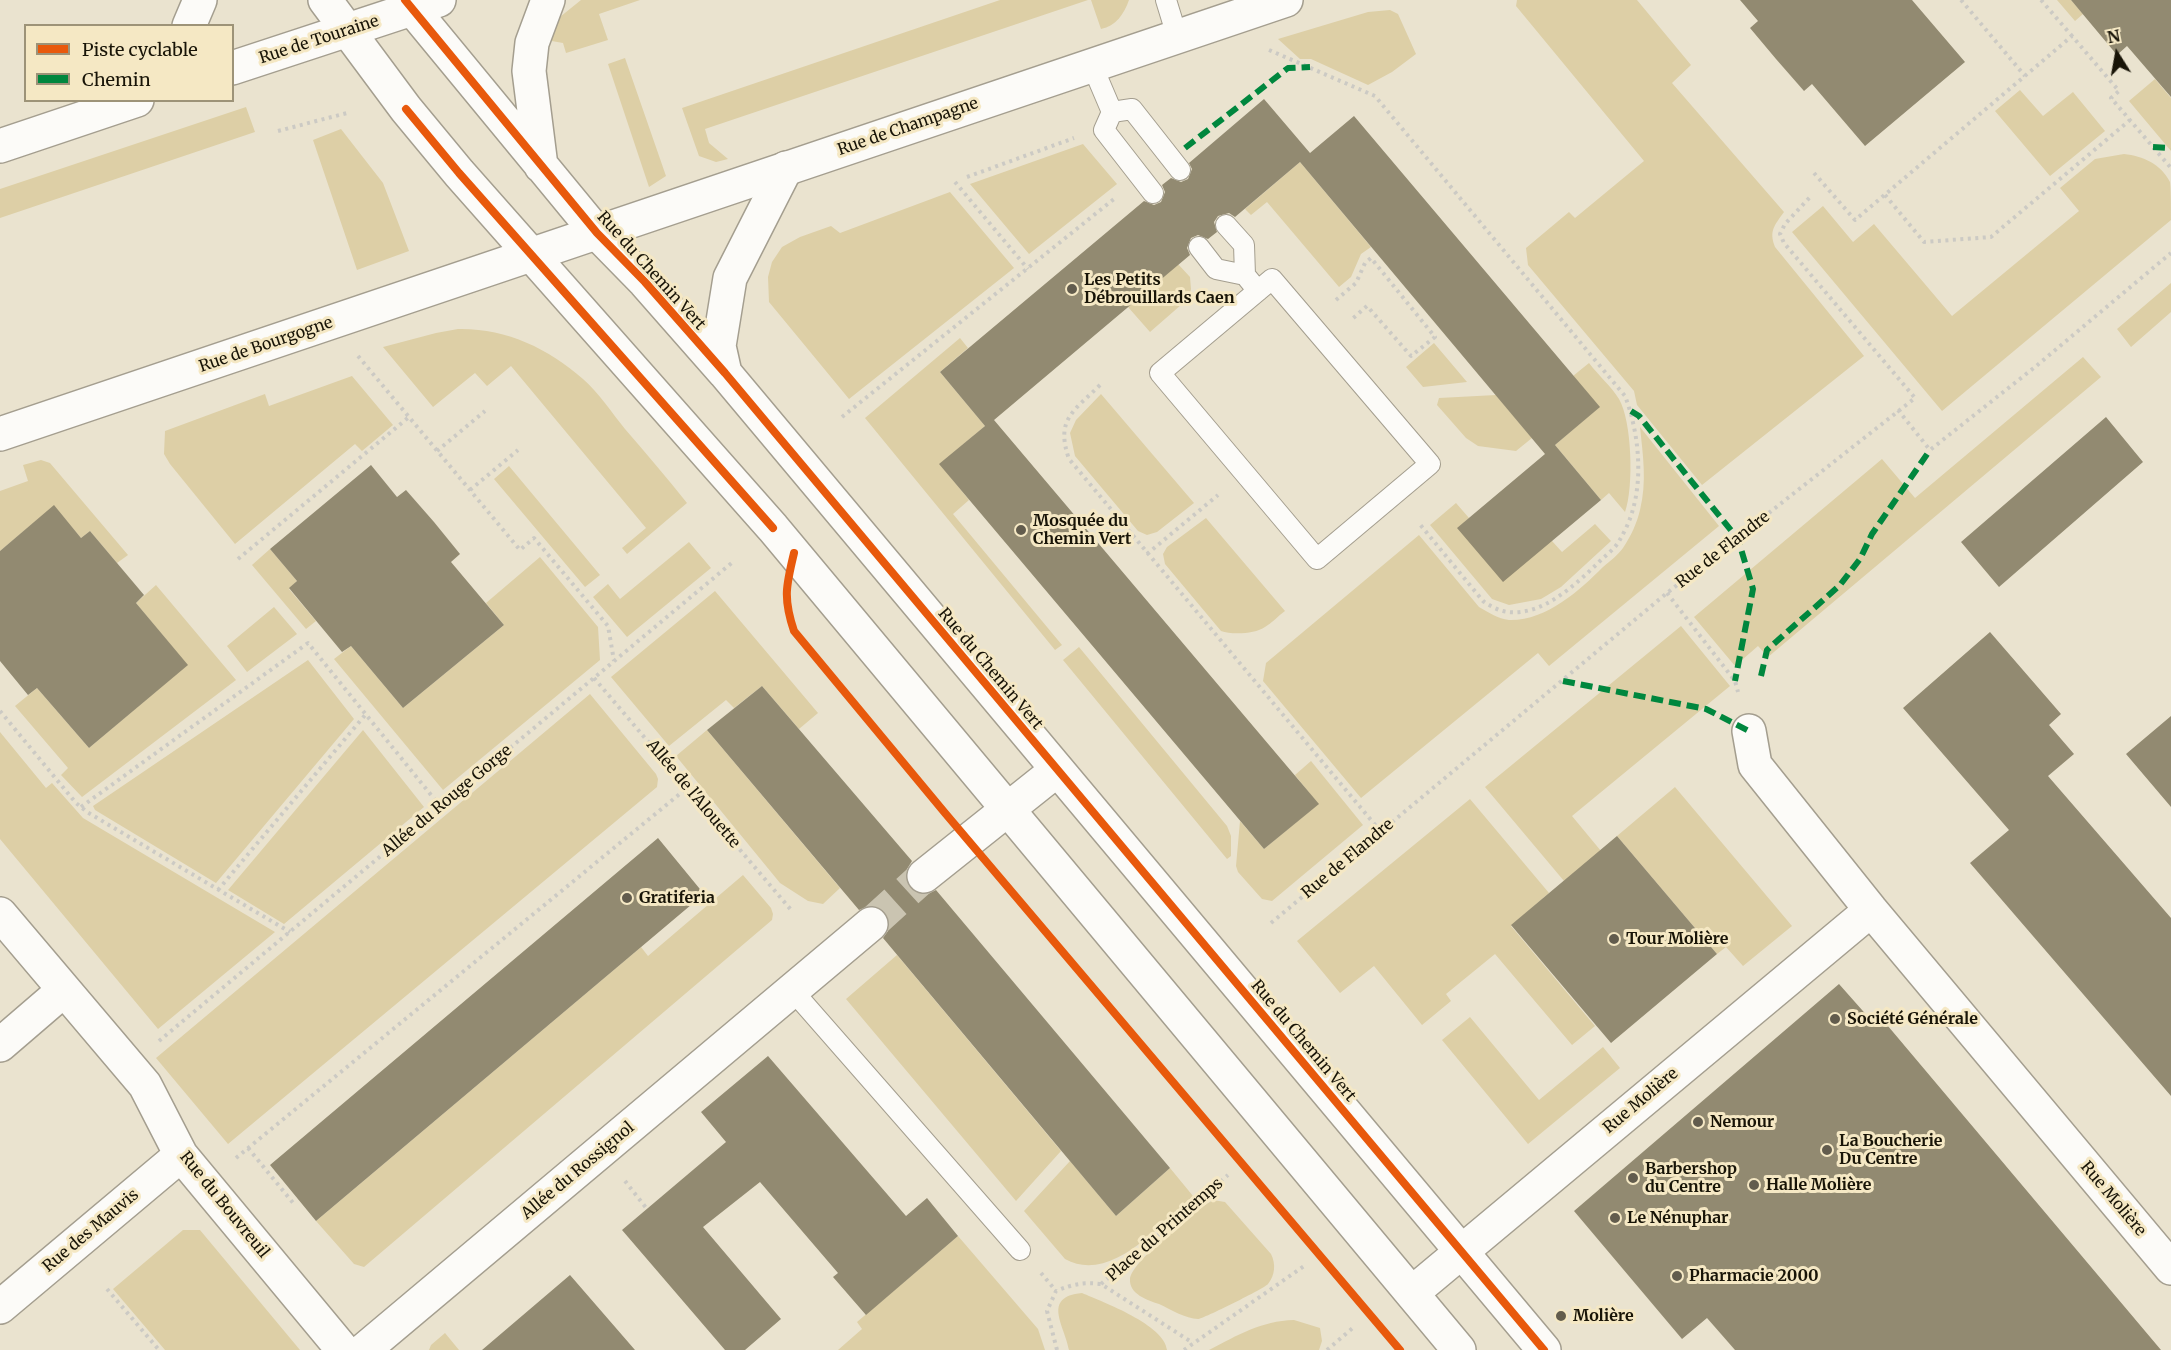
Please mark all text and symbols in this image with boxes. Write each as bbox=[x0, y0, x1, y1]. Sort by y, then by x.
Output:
street label: Rue de Touraine bbox=[257, 12, 381, 68]
legend bbox=[24, 24, 234, 102]
north arrow bbox=[2087, 24, 2147, 84]
text: N bbox=[2105, 25, 2122, 47]
text: Piste cyclable bbox=[82, 38, 198, 61]
text: Chemin bbox=[82, 68, 151, 91]
street label: Rue de Champagne bbox=[835, 94, 981, 160]
street label: Rue du Chemin Vert bbox=[593, 208, 709, 334]
place label: Les Petits Débrouillards Caen bbox=[1084, 270, 1235, 308]
marker: Les Petits Débrouillards Caen bbox=[1065, 282, 1079, 296]
street label: Rue de Bourgogne bbox=[197, 313, 335, 377]
street label: Rue de Flandre bbox=[1672, 507, 1774, 593]
place label: Mosquée du Chemin Vert bbox=[1033, 511, 1132, 549]
marker: Mosquée du Chemin Vert bbox=[1014, 523, 1028, 537]
street label: Rue du Chemin Vert bbox=[934, 604, 1046, 734]
street label: Allée de l'Alouette bbox=[642, 736, 744, 852]
street label: Allée du Rouge Gorge bbox=[378, 741, 516, 861]
street label: Rue de Flandre bbox=[1298, 815, 1398, 903]
place label: Gratiferia bbox=[639, 888, 715, 908]
marker: Gratiferia bbox=[620, 891, 634, 905]
place label: Tour Molière bbox=[1626, 929, 1728, 949]
marker: Tour Molière bbox=[1607, 932, 1621, 946]
street label: Rue du Chemin Vert bbox=[1247, 976, 1359, 1106]
place label: Société Générale bbox=[1847, 1009, 1978, 1029]
marker: Société Générale bbox=[1828, 1012, 1842, 1026]
street label: Rue Molière bbox=[1600, 1064, 1682, 1138]
place label: Nemour bbox=[1710, 1112, 1774, 1132]
marker: Nemour bbox=[1691, 1115, 1705, 1129]
street label: Allée du Rossignol bbox=[518, 1118, 638, 1224]
place label: La Boucherie Du Centre bbox=[1839, 1131, 1942, 1169]
marker: La Boucherie Du Centre bbox=[1820, 1143, 1834, 1157]
street label: Rue du Bouvreuil bbox=[175, 1148, 273, 1262]
street label: Rue Molière bbox=[2076, 1158, 2150, 1240]
place label: Barbershop du Centre bbox=[1645, 1159, 1737, 1197]
marker: Barbershop du Centre bbox=[1626, 1171, 1640, 1185]
street label: Place du Printemps bbox=[1103, 1174, 1227, 1286]
place label: Halle Molière bbox=[1766, 1175, 1871, 1195]
marker: Halle Molière bbox=[1747, 1178, 1761, 1192]
street label: Rue des Mauvis bbox=[39, 1185, 143, 1277]
place label: Le Nénuphar bbox=[1627, 1208, 1729, 1228]
marker: Le Nénuphar bbox=[1608, 1211, 1622, 1225]
place label: Pharmacie 2000 bbox=[1689, 1266, 1819, 1286]
marker: Pharmacie 2000 bbox=[1670, 1269, 1684, 1283]
place label: Molière bbox=[1573, 1306, 1634, 1326]
marker: Molière bbox=[1554, 1309, 1568, 1323]

